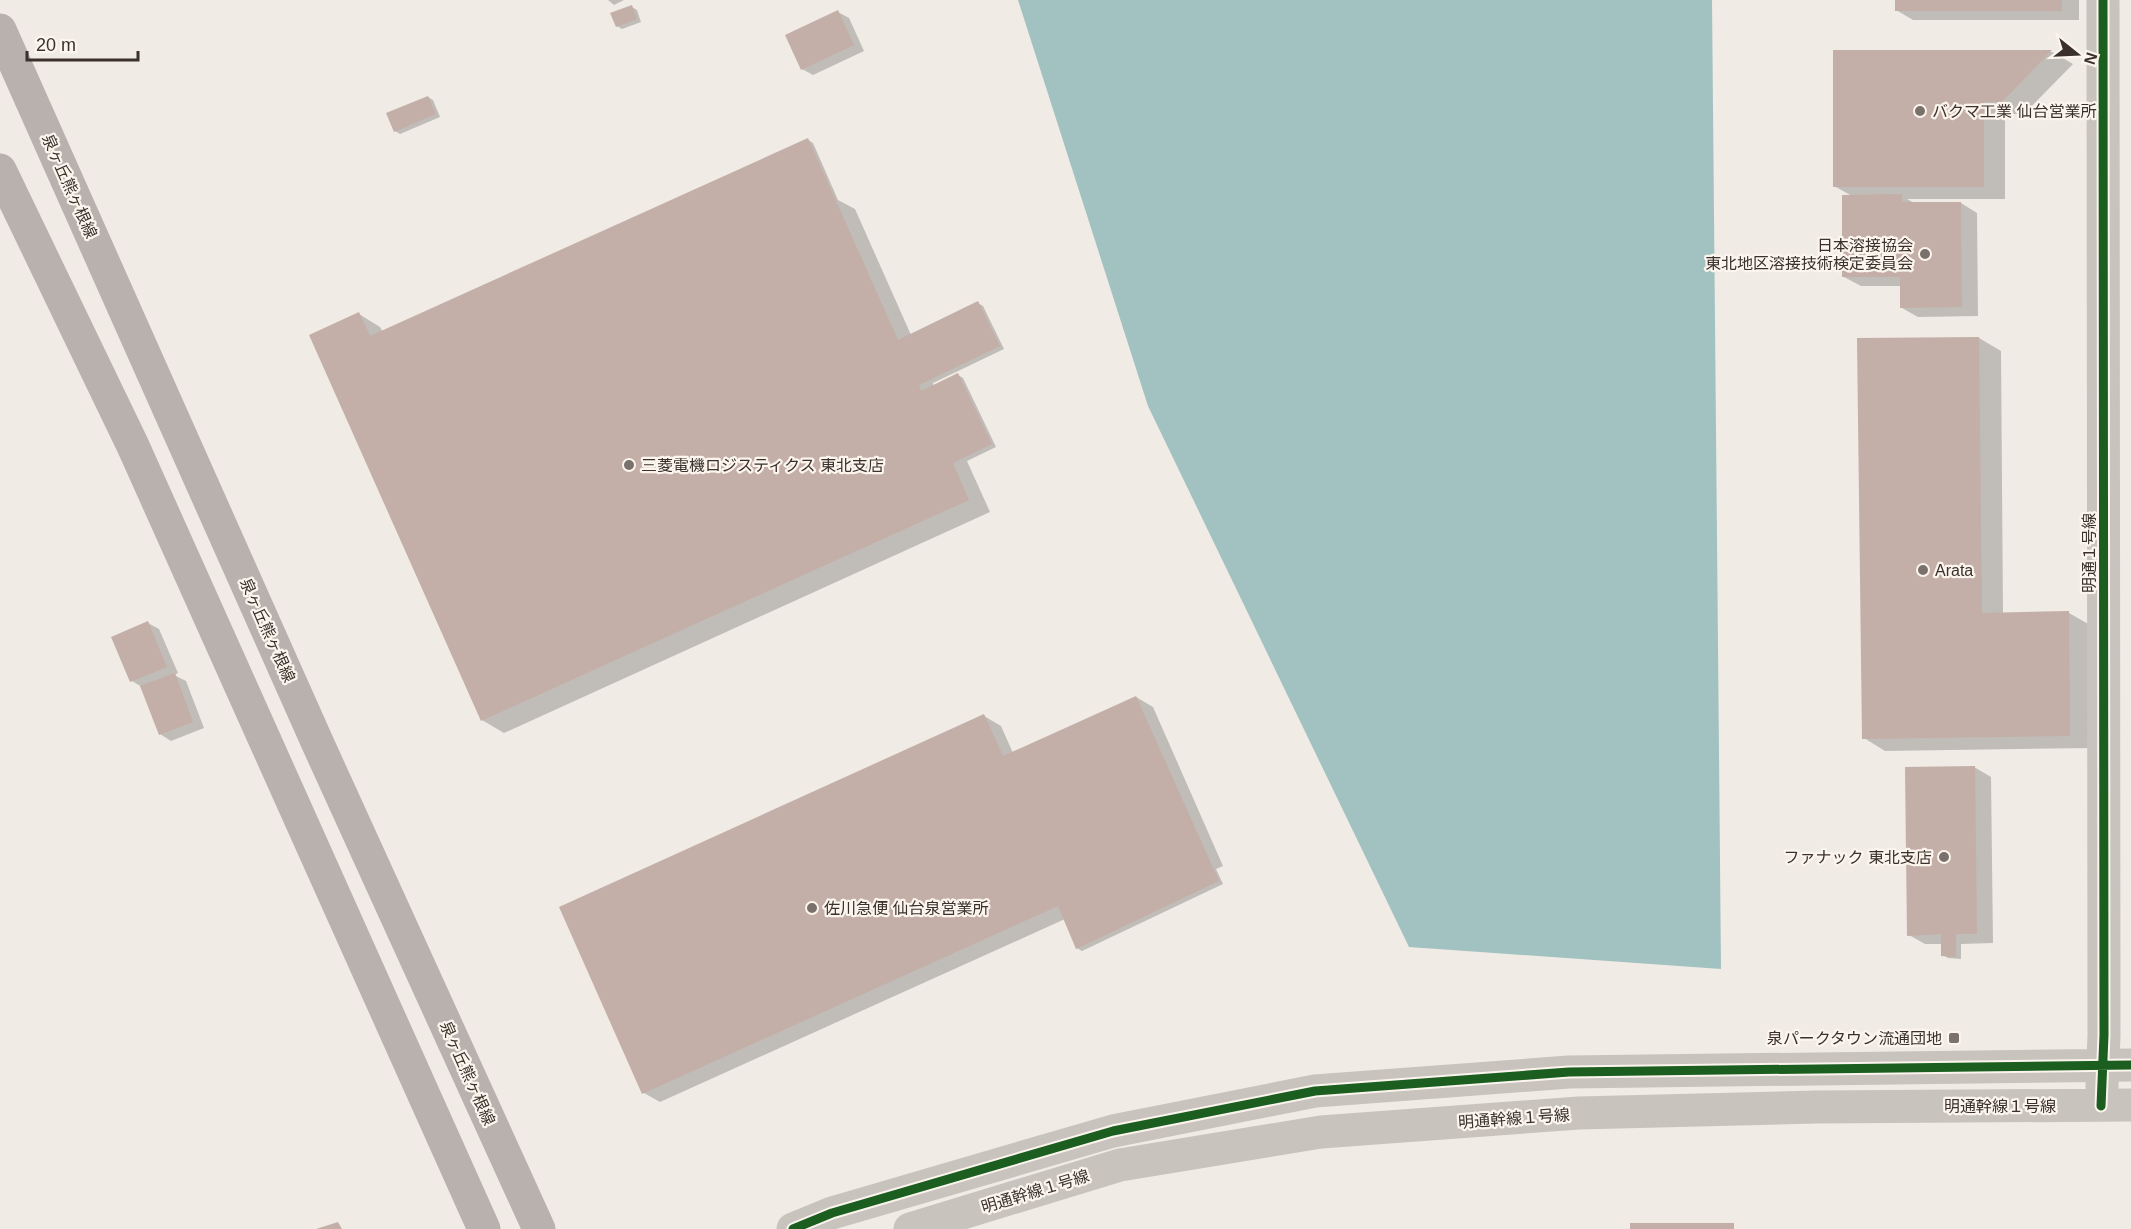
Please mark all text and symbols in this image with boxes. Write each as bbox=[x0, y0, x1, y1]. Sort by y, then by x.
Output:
scale bar bbox=[27, 24, 138, 62]
north arrow bbox=[2047, 24, 2107, 84]
text: 20 m bbox=[36, 35, 76, 55]
text: N bbox=[2081, 50, 2101, 67]
place label: バクマ工業 仙台営業所 bbox=[1932, 103, 2096, 120]
marker: バクマ工業 仙台営業所 bbox=[1913, 104, 1927, 118]
street label: 泉ヶ丘熊ヶ根線 bbox=[39, 132, 100, 241]
place label: 日本溶接協会 東北地区溶接技術検定委員会 bbox=[1705, 237, 1913, 272]
marker: 日本溶接協会 東北地区溶接技術検定委員会 bbox=[1918, 247, 1932, 261]
place label: 三菱電機ロジスティクス 東北支店 bbox=[641, 457, 884, 474]
marker: 三菱電機ロジスティクス 東北支店 bbox=[622, 458, 636, 472]
street label: 明通１号線 bbox=[2081, 513, 2098, 593]
place label: Arata bbox=[1935, 562, 1973, 579]
marker: Arata bbox=[1916, 563, 1930, 577]
street label: 泉ヶ丘熊ヶ根線 bbox=[237, 576, 298, 685]
place label: ファナック 東北支店 bbox=[1784, 849, 1932, 866]
marker: ファナック 東北支店 bbox=[1937, 850, 1951, 864]
place label: 佐川急便 仙台泉営業所 bbox=[824, 900, 988, 917]
marker: 佐川急便 仙台泉営業所 bbox=[805, 901, 819, 915]
street label: 泉ヶ丘熊ヶ根線 bbox=[437, 1019, 498, 1128]
place label: 泉パークタウン流通団地 bbox=[1767, 1030, 1942, 1047]
marker: 泉パークタウン流通団地 bbox=[1947, 1031, 1961, 1045]
street label: 明通幹線１号線 bbox=[1944, 1098, 2056, 1115]
street label: 明通幹線１号線 bbox=[1458, 1106, 1570, 1131]
street label: 明通幹線１号線 bbox=[979, 1167, 1091, 1216]

